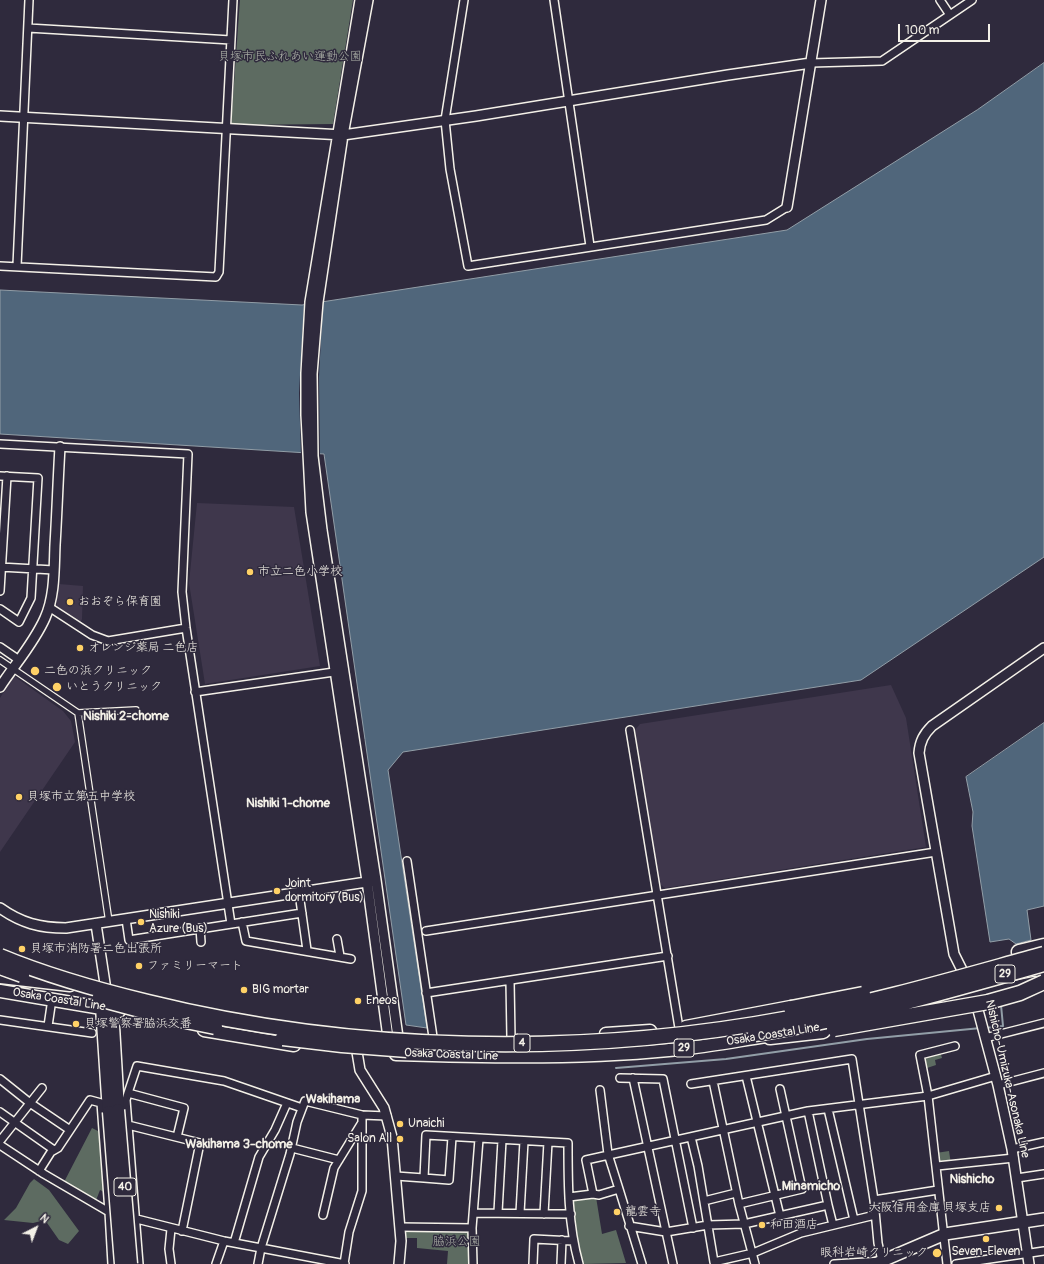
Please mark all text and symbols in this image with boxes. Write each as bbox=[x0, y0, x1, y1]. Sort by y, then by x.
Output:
scale bar bbox=[900, 16, 992, 42]
text: 100 m bbox=[905, 23, 939, 38]
park label: 貝塚市民ふれあい運動公園 bbox=[218, 50, 362, 64]
place label: 市立二色小学校 bbox=[258, 565, 342, 579]
marker: 市立二色小学校 bbox=[245, 567, 255, 577]
place label: おおぞら保育園 bbox=[78, 595, 162, 609]
marker: おおぞら保育園 bbox=[65, 597, 75, 607]
place label: オレンジ薬局 二色店 bbox=[88, 641, 199, 655]
marker: オレンジ薬局 二色店 bbox=[75, 643, 85, 653]
place label: 二色の浜クリニック bbox=[44, 664, 152, 678]
marker: 二色の浜クリニック bbox=[29, 665, 41, 677]
place label: いとうクリニック bbox=[66, 680, 162, 694]
marker: いとうクリニック bbox=[51, 681, 63, 693]
district label: Nishiki 2-chome bbox=[83, 709, 169, 725]
place label: 貝塚市立第五中学校 bbox=[27, 790, 135, 804]
marker: 貝塚市立第五中学校 bbox=[14, 792, 24, 802]
district label: Nishiki 1-chome bbox=[246, 796, 330, 812]
place label: Joint dormitory (Bus) bbox=[285, 877, 364, 905]
marker: Joint dormitory (Bus) bbox=[272, 886, 282, 896]
place label: Nishiki Azure (Bus) bbox=[149, 908, 208, 936]
marker: Nishiki Azure (Bus) bbox=[136, 917, 146, 927]
place label: 貝塚市消防署二色出張所 bbox=[30, 942, 162, 956]
marker: 貝塚市消防署二色出張所 bbox=[17, 944, 27, 954]
place label: ファミリーマート bbox=[147, 959, 243, 973]
marker: ファミリーマート bbox=[134, 961, 144, 971]
road number: 29 bbox=[995, 965, 1015, 983]
place label: BIG mortar bbox=[252, 983, 309, 997]
marker: BIG mortar bbox=[239, 985, 249, 995]
street label: Osaka Coastal Line bbox=[11, 986, 107, 1014]
place label: Eneos bbox=[366, 994, 397, 1008]
marker: Eneos bbox=[353, 996, 363, 1006]
street label: Nishicho-Umizuka-Asonaka Line bbox=[982, 998, 1032, 1160]
place label: 貝塚警察署脇浜交番 bbox=[84, 1017, 192, 1031]
marker: 貝塚警察署脇浜交番 bbox=[71, 1019, 81, 1029]
street label: Osaka Coastal Line bbox=[725, 1021, 821, 1049]
road number: 4 bbox=[514, 1034, 530, 1052]
road number: 29 bbox=[674, 1039, 694, 1057]
street label: Osaka Coastal Line bbox=[404, 1046, 498, 1064]
district label: Wakihama bbox=[306, 1092, 360, 1108]
place label: Unaichi bbox=[408, 1117, 444, 1131]
marker: Unaichi bbox=[395, 1119, 405, 1129]
place label: Salon All bbox=[347, 1132, 392, 1146]
marker: Salon All bbox=[395, 1134, 405, 1144]
district label: Wakihama 3-chome bbox=[185, 1137, 293, 1153]
district label: Nishicho bbox=[949, 1172, 995, 1188]
road number: 40 bbox=[114, 1178, 136, 1196]
district label: Minamicho bbox=[782, 1179, 840, 1195]
place label: 大阪信用金庫 貝塚支店 bbox=[868, 1201, 991, 1215]
marker: 大阪信用金庫 貝塚支店 bbox=[994, 1203, 1004, 1213]
place label: 龍雲寺 bbox=[625, 1205, 661, 1219]
marker: 龍雲寺 bbox=[612, 1207, 622, 1217]
north arrow bbox=[16, 1208, 56, 1248]
text: N bbox=[37, 1211, 51, 1226]
place label: 和田酒店 bbox=[770, 1218, 818, 1232]
marker: 和田酒店 bbox=[757, 1220, 767, 1230]
marker: Seven-Eleven bbox=[981, 1234, 991, 1244]
park label: 脇浜公園 bbox=[433, 1235, 481, 1249]
place label: Seven-Eleven bbox=[952, 1245, 1020, 1259]
place label: 眼科岩崎クリニック bbox=[820, 1246, 928, 1260]
marker: 眼科岩崎クリニック bbox=[931, 1247, 943, 1259]

